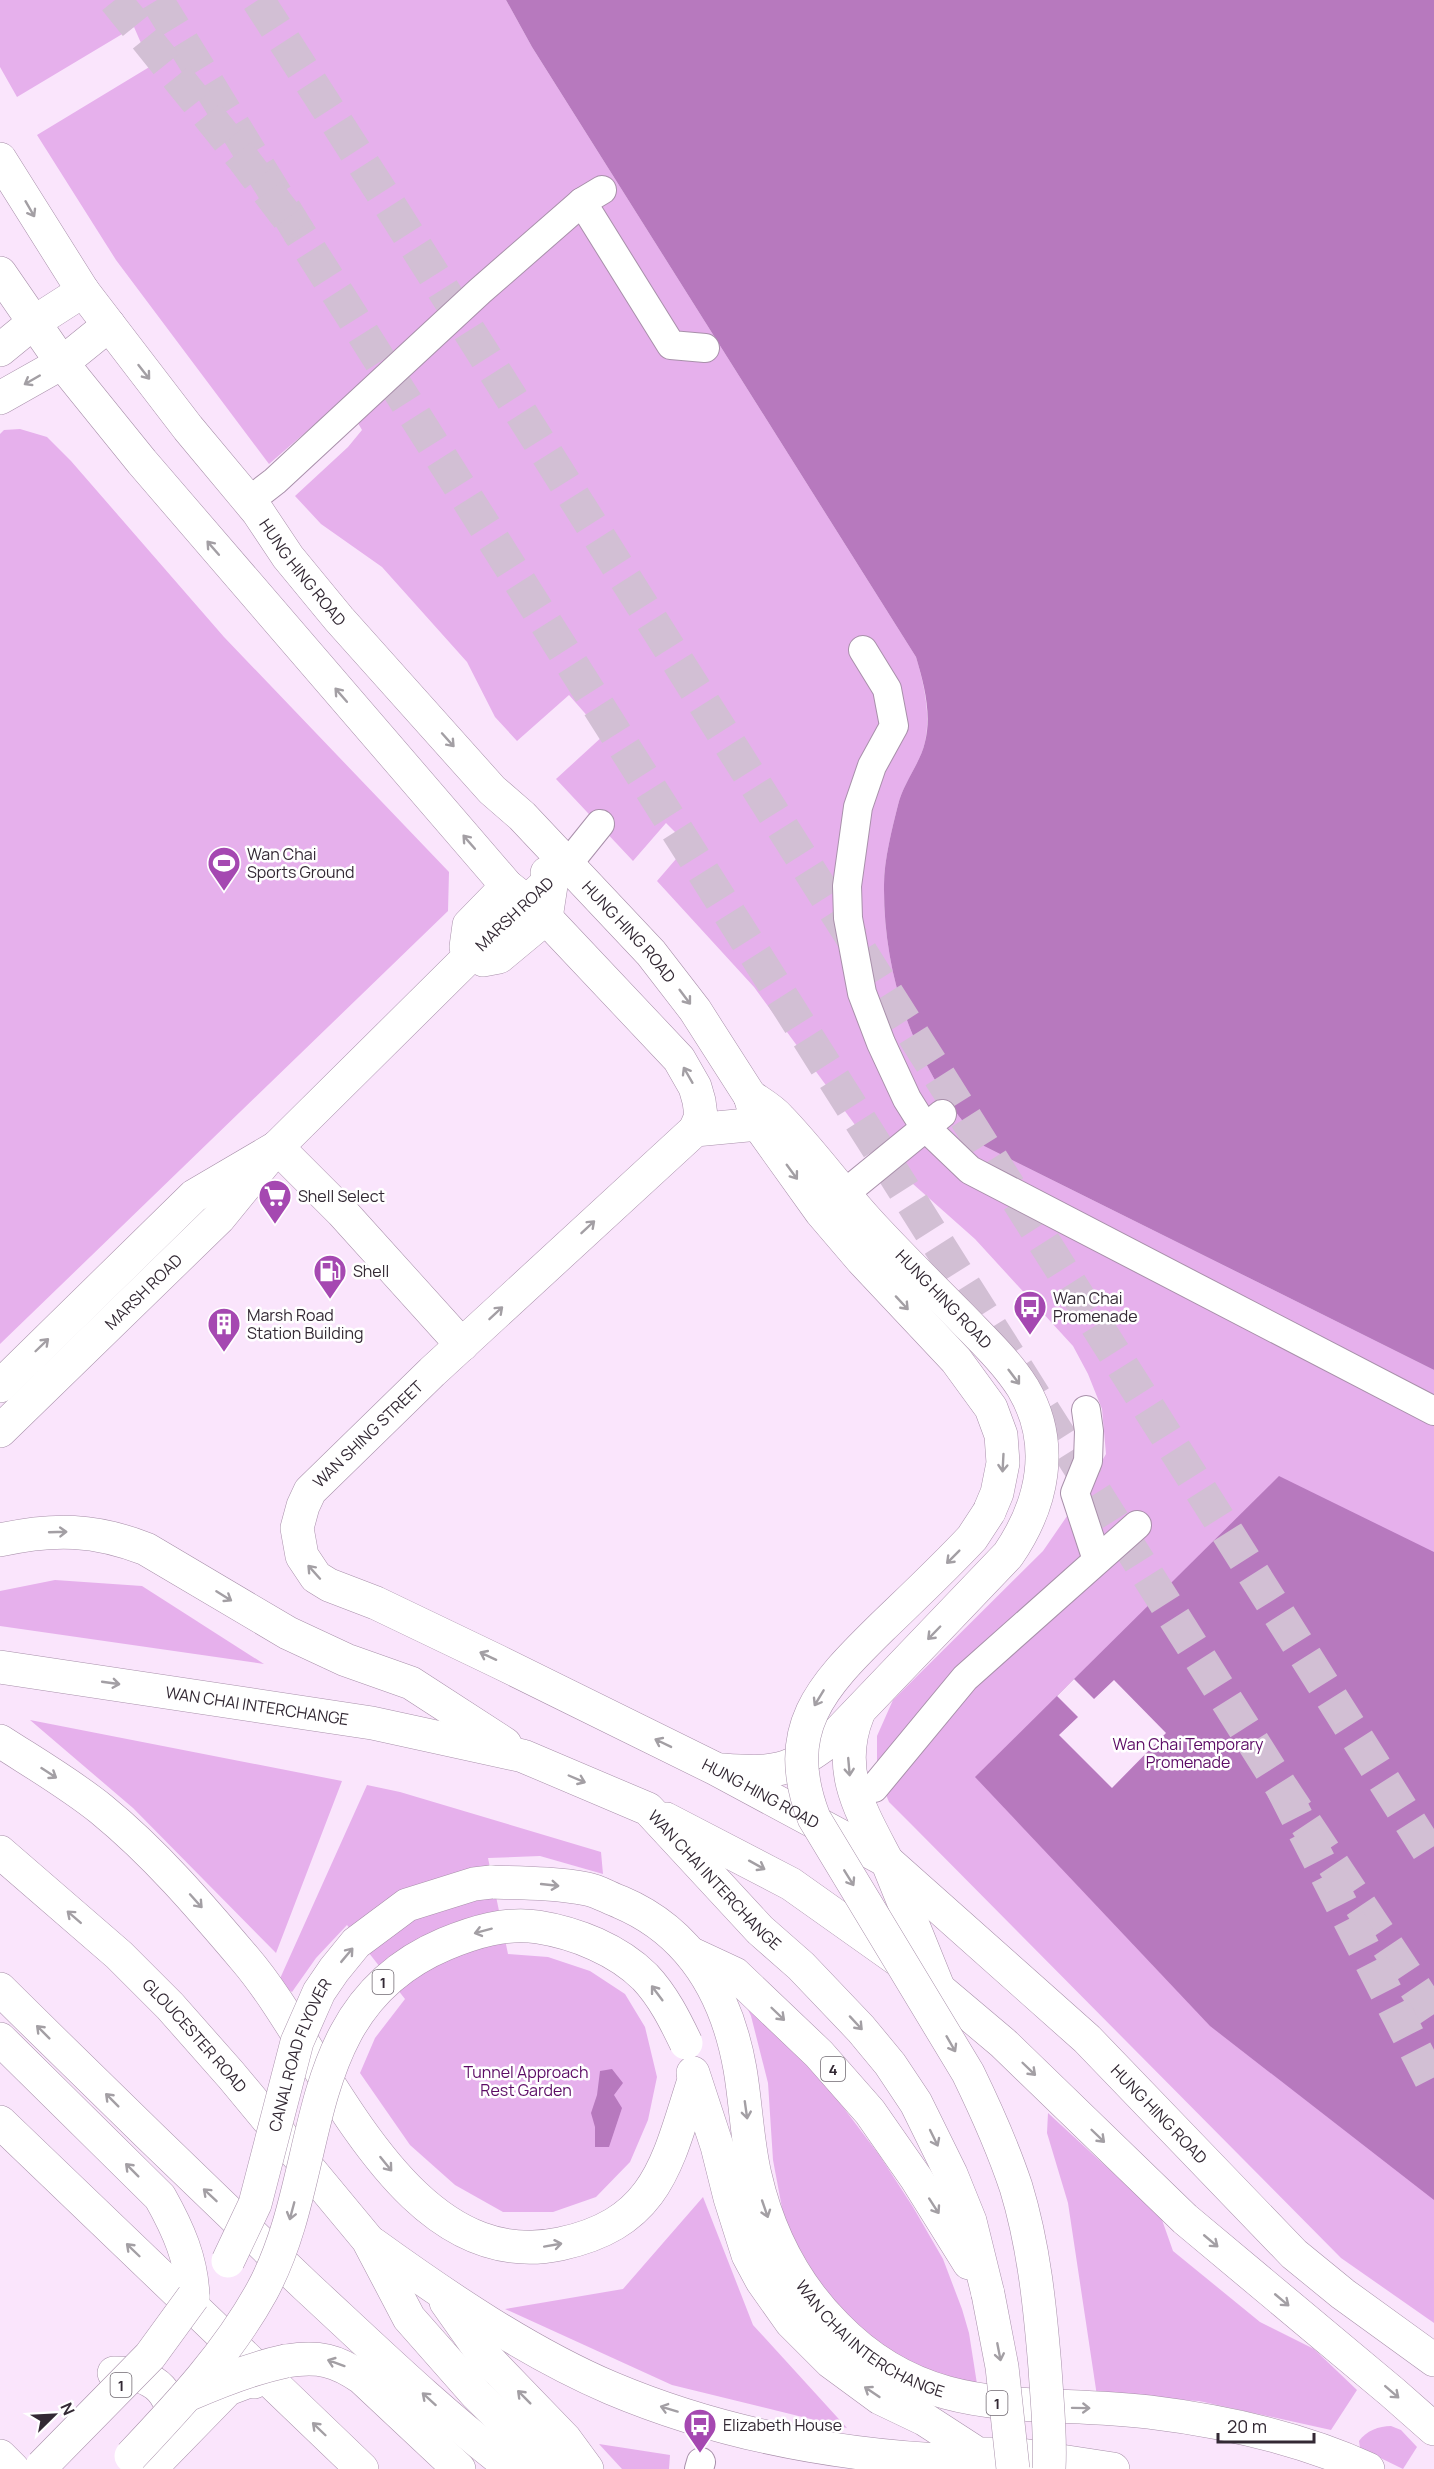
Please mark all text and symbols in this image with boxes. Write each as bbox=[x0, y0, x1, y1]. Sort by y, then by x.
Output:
one-way arrow bbox=[25, 200, 37, 217]
one-way arrow bbox=[138, 363, 151, 379]
one-way arrow bbox=[24, 374, 41, 386]
street label: HUNG HING ROAD bbox=[254, 514, 351, 631]
one-way arrow bbox=[206, 540, 220, 555]
one-way arrow bbox=[334, 688, 348, 703]
one-way arrow bbox=[441, 732, 455, 747]
one-way arrow bbox=[462, 835, 476, 850]
place label: Wan Chai Sports Ground bbox=[247, 843, 354, 883]
sports icon: Wan Chai Sports Ground bbox=[206, 845, 242, 892]
street label: MARSH ROAD bbox=[470, 871, 559, 956]
street label: HUNG HING ROAD bbox=[577, 876, 681, 987]
one-way arrow bbox=[679, 988, 692, 1004]
one-way arrow bbox=[682, 1067, 694, 1084]
one-way arrow bbox=[786, 1163, 799, 1179]
supermarket icon: Shell Select bbox=[257, 1178, 293, 1225]
place label: Shell Select bbox=[298, 1185, 385, 1207]
one-way arrow bbox=[580, 1220, 595, 1234]
street label: HUNG HING ROAD bbox=[891, 1245, 997, 1354]
street label: MARSH ROAD bbox=[100, 1249, 187, 1334]
fuel station icon: Shell bbox=[312, 1253, 348, 1300]
place label: Shell bbox=[353, 1260, 389, 1282]
place label: Wan Chai Promenade bbox=[1053, 1287, 1138, 1327]
bus stop icon: Wan Chai Promenade bbox=[1012, 1289, 1048, 1336]
one-way arrow bbox=[895, 1295, 910, 1310]
place label: Marsh Road Station Building bbox=[247, 1304, 363, 1344]
building icon: Marsh Road Station Building bbox=[206, 1306, 242, 1353]
one-way arrow bbox=[489, 1306, 504, 1320]
one-way arrow bbox=[34, 1337, 49, 1352]
one-way arrow bbox=[1007, 1368, 1020, 1384]
street label: WAN SHING STREET bbox=[308, 1375, 428, 1492]
one-way arrow bbox=[997, 1452, 1008, 1472]
one-way arrow bbox=[47, 1526, 67, 1538]
one-way arrow bbox=[946, 1550, 960, 1565]
one-way arrow bbox=[307, 1565, 321, 1580]
one-way arrow bbox=[215, 1590, 232, 1602]
one-way arrow bbox=[927, 1625, 941, 1640]
one-way arrow bbox=[480, 1650, 498, 1662]
one-way arrow bbox=[101, 1678, 121, 1689]
street label: WAN CHAI INTERCHANGE bbox=[164, 1681, 350, 1730]
one-way arrow bbox=[813, 1689, 825, 1706]
park label: Wan Chai Temporary Promenade bbox=[1113, 1733, 1264, 1773]
one-way arrow bbox=[655, 1736, 673, 1748]
street label: HUNG HING ROAD bbox=[698, 1753, 824, 1834]
one-way arrow bbox=[844, 1757, 855, 1776]
one-way arrow bbox=[40, 1767, 57, 1779]
one-way arrow bbox=[567, 1774, 586, 1785]
street label: WAN CHAI INTERCHANGE bbox=[643, 1805, 786, 1955]
one-way arrow bbox=[748, 1859, 765, 1871]
one-way arrow bbox=[844, 1869, 856, 1886]
one-way arrow bbox=[539, 1880, 559, 1891]
one-way arrow bbox=[189, 1893, 203, 1908]
one-way arrow bbox=[67, 1910, 82, 1924]
one-way arrow bbox=[474, 1926, 493, 1938]
one-way arrow bbox=[340, 1947, 353, 1963]
road number: 1 bbox=[372, 1970, 394, 1994]
street label: GLOUCESTER ROAD bbox=[138, 1974, 252, 2097]
street label: CANAL ROAD FLYOVER bbox=[263, 1974, 336, 2134]
one-way arrow bbox=[650, 1985, 663, 2001]
one-way arrow bbox=[770, 2006, 785, 2021]
one-way arrow bbox=[848, 2016, 863, 2031]
one-way arrow bbox=[35, 2024, 50, 2039]
one-way arrow bbox=[946, 2035, 958, 2052]
road number: 4 bbox=[821, 2057, 845, 2081]
street label: HUNG HING ROAD bbox=[1106, 2059, 1212, 2169]
park label: Tunnel Approach Rest Garden bbox=[464, 2061, 588, 2101]
one-way arrow bbox=[1022, 2062, 1037, 2077]
one-way arrow bbox=[105, 2093, 120, 2107]
one-way arrow bbox=[740, 2099, 751, 2119]
one-way arrow bbox=[1090, 2128, 1105, 2143]
one-way arrow bbox=[929, 2129, 941, 2147]
one-way arrow bbox=[379, 2156, 393, 2171]
one-way arrow bbox=[125, 2162, 140, 2177]
one-way arrow bbox=[202, 2187, 217, 2202]
one-way arrow bbox=[928, 2197, 940, 2214]
one-way arrow bbox=[760, 2199, 771, 2218]
one-way arrow bbox=[286, 2201, 297, 2220]
one-way arrow bbox=[1203, 2234, 1219, 2247]
one-way arrow bbox=[543, 2239, 562, 2250]
one-way arrow bbox=[125, 2243, 140, 2258]
street label: WAN CHAI INTERCHANGE bbox=[791, 2276, 947, 2402]
one-way arrow bbox=[1274, 2293, 1289, 2307]
one-way arrow bbox=[994, 2341, 1005, 2361]
one-way arrow bbox=[327, 2357, 346, 2368]
road number: 1 bbox=[110, 2373, 132, 2397]
north arrow bbox=[24, 2385, 84, 2445]
one-way arrow bbox=[1384, 2385, 1399, 2399]
one-way arrow bbox=[864, 2386, 881, 2398]
one-way arrow bbox=[517, 2390, 532, 2405]
road number: 1 bbox=[986, 2391, 1008, 2415]
one-way arrow bbox=[422, 2392, 437, 2406]
text: N bbox=[55, 2399, 80, 2419]
one-way arrow bbox=[1071, 2402, 1091, 2414]
one-way arrow bbox=[660, 2403, 679, 2414]
scale bar bbox=[1218, 2406, 1314, 2444]
bus stop icon: Elizabeth House bbox=[682, 2407, 718, 2454]
place label: Elizabeth House bbox=[723, 2414, 842, 2436]
text: 20 m bbox=[1227, 2414, 1267, 2438]
one-way arrow bbox=[312, 2421, 327, 2436]

